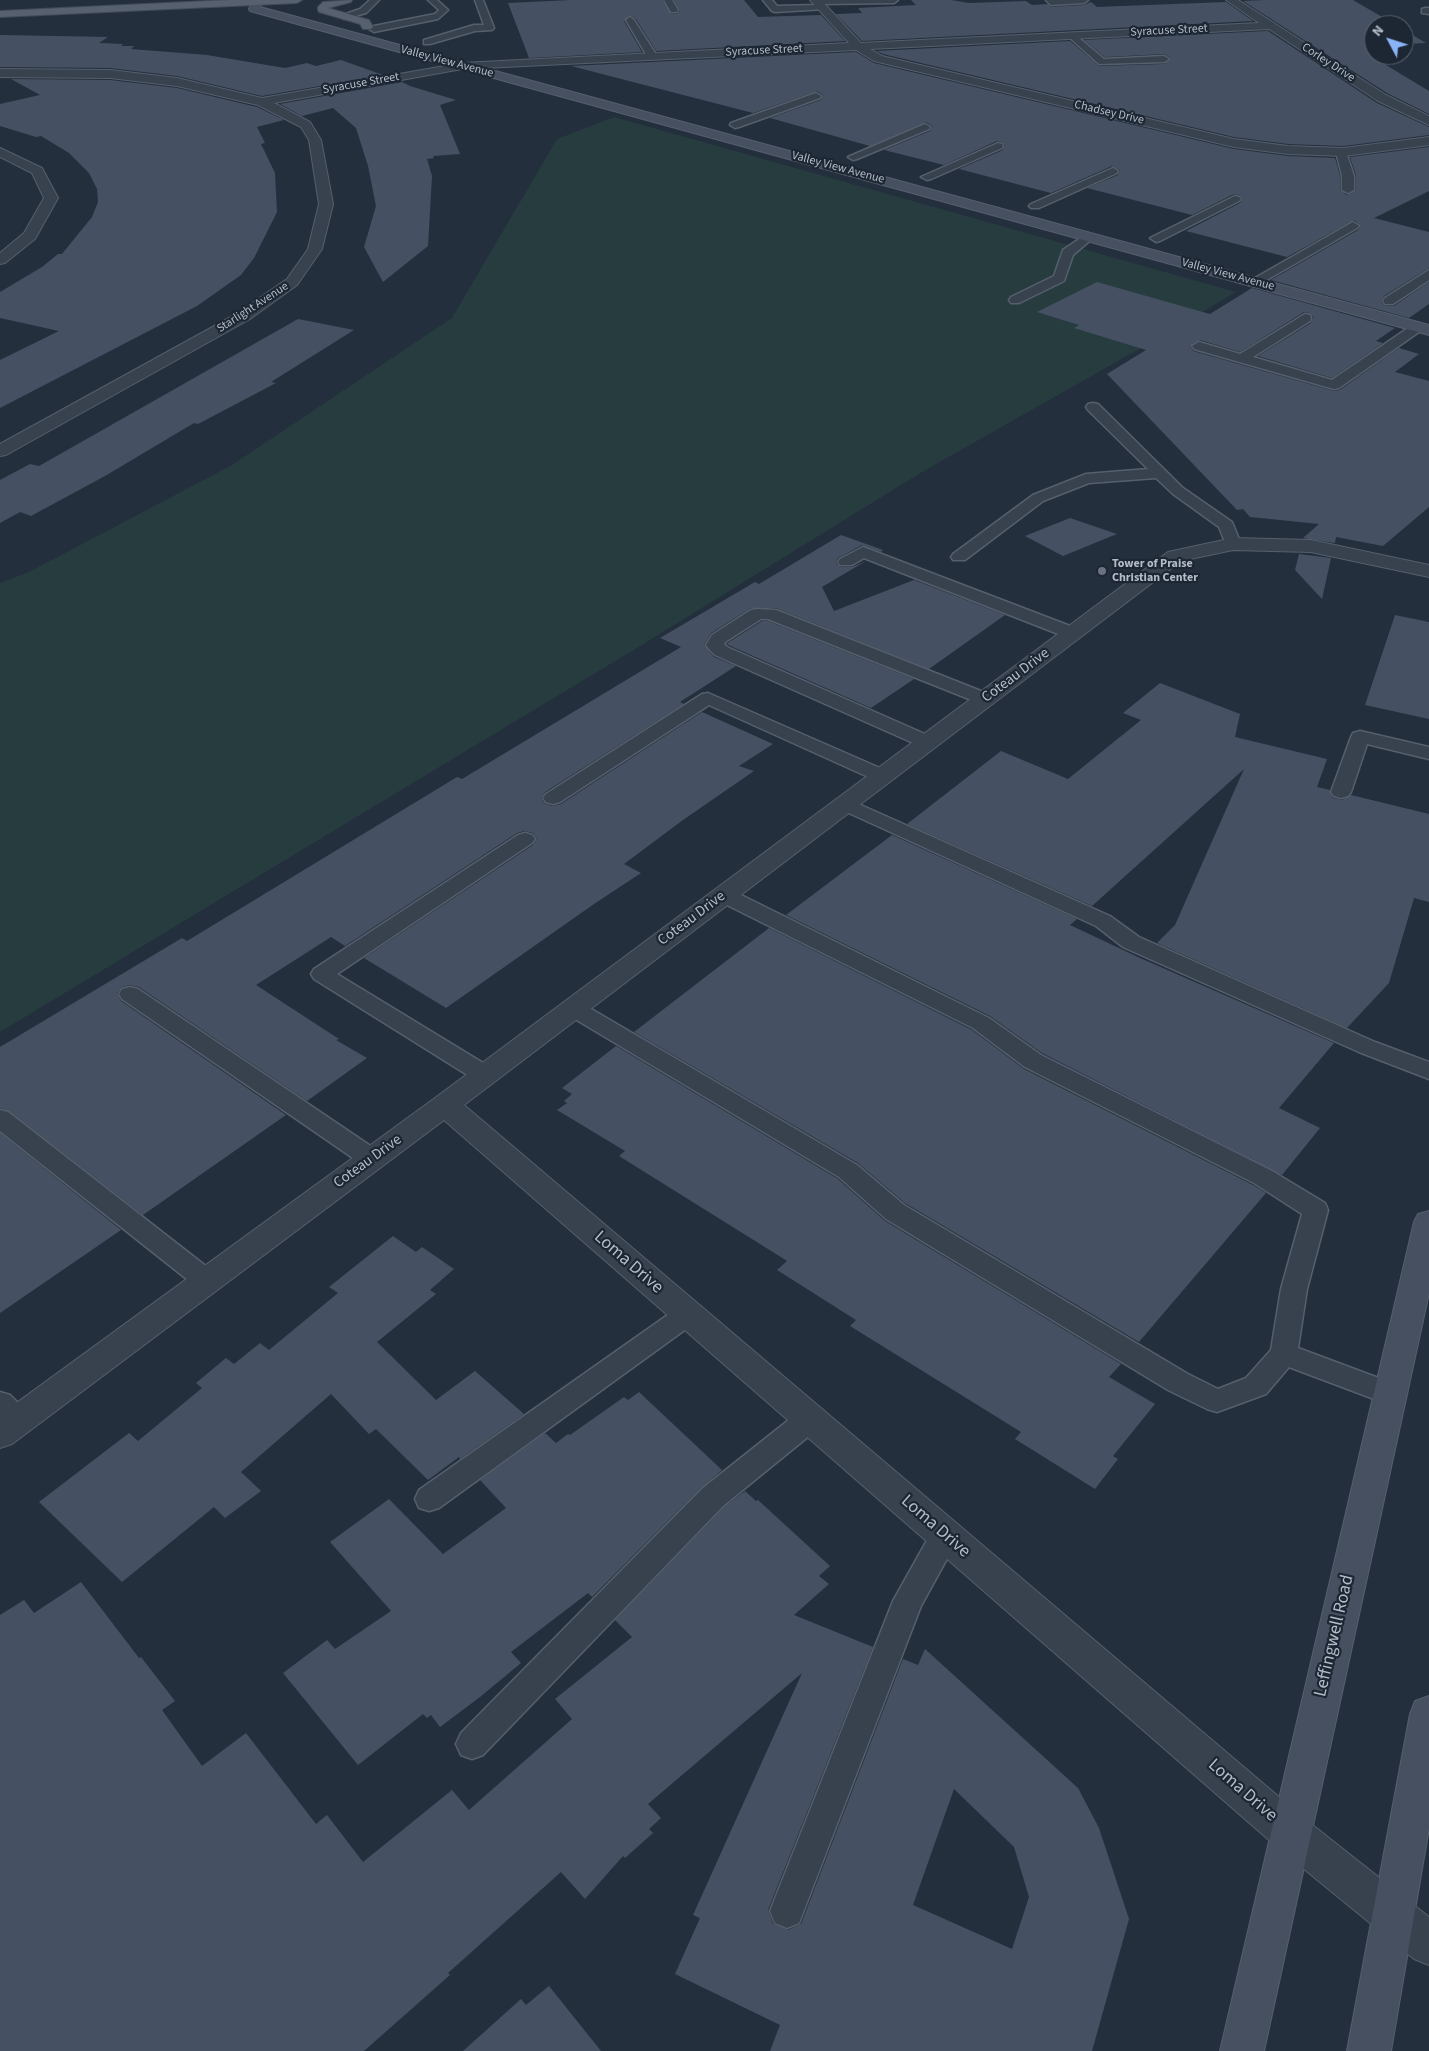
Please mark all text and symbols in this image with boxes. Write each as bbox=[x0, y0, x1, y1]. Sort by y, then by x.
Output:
north arrow bbox=[1364, 15, 1414, 65]
text: N bbox=[1368, 21, 1389, 41]
street label: Syracuse Street bbox=[1130, 22, 1208, 40]
street label: Corley Drive bbox=[1299, 40, 1357, 86]
street label: Syracuse Street bbox=[725, 42, 803, 60]
street label: Valley View Avenue bbox=[399, 43, 495, 81]
street label: Syracuse Street bbox=[322, 70, 400, 98]
street label: Chadsey Drive bbox=[1073, 98, 1145, 128]
street label: Valley View Avenue bbox=[790, 149, 886, 187]
street label: Valley View Avenue bbox=[1180, 256, 1276, 294]
street label: Starlight Avenue bbox=[215, 280, 291, 336]
place label: Tower of Praise Christian Center bbox=[1112, 557, 1198, 585]
marker: Tower of Praise Christian Center bbox=[1096, 565, 1108, 577]
street label: Coteau Drive bbox=[979, 645, 1053, 707]
street label: Coteau Drive bbox=[655, 888, 729, 950]
street label: Coteau Drive bbox=[330, 1131, 406, 1193]
street label: Loma Drive bbox=[589, 1227, 667, 1299]
street label: Loma Drive bbox=[896, 1491, 974, 1563]
street label: Leffingwell Road bbox=[1310, 1573, 1360, 1699]
street label: Loma Drive bbox=[1203, 1755, 1281, 1827]

